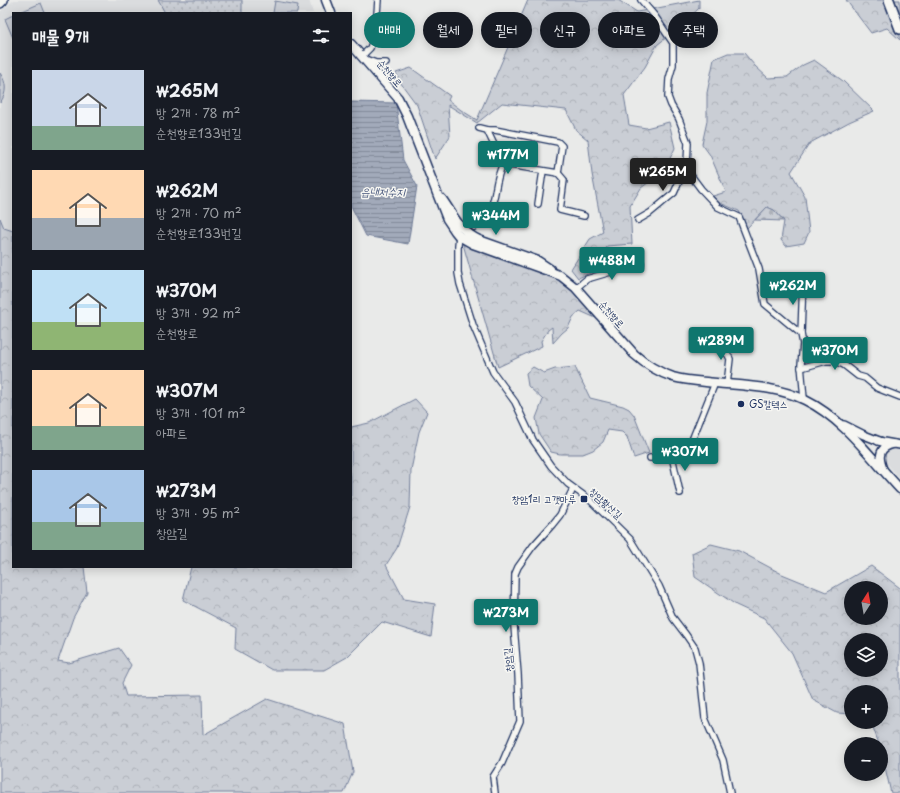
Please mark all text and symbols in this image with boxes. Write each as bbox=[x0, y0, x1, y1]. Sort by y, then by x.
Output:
chip: 매매 bbox=[364, 12, 415, 48]
chip: 월세 bbox=[423, 12, 473, 48]
chip: 필터 bbox=[481, 12, 532, 48]
chip: 신규 bbox=[540, 12, 590, 48]
chip: 아파트 bbox=[598, 12, 660, 48]
chip: 주택 bbox=[668, 12, 718, 48]
text: 매물 9개 bbox=[32, 23, 89, 49]
icon: filters bbox=[310, 25, 332, 47]
street label: 순천향로 bbox=[374, 56, 407, 90]
text: ₩265M bbox=[156, 77, 219, 103]
icon: home bbox=[64, 86, 112, 134]
text: 방 2개 · 78 m² bbox=[156, 103, 240, 122]
text: 순천향로133번길 bbox=[156, 123, 242, 142]
pin: ₩177M bbox=[480, 141, 536, 175]
text: ₩177M bbox=[487, 144, 529, 163]
pin: ₩265M bbox=[635, 158, 691, 192]
text: ₩265M bbox=[639, 161, 687, 180]
text: ₩262M bbox=[156, 177, 218, 203]
water label: 읍내저수지 bbox=[361, 183, 406, 200]
icon: home bbox=[64, 186, 112, 234]
pin: ₩344M bbox=[468, 202, 524, 236]
text: 방 2개 · 70 m² bbox=[156, 203, 242, 222]
text: ₩344M bbox=[472, 205, 520, 224]
text: 순천향로133번길 bbox=[156, 223, 242, 242]
pin: ₩488M bbox=[584, 247, 640, 281]
text: ₩488M bbox=[589, 250, 635, 269]
pin: ₩262M bbox=[765, 272, 821, 306]
text: ₩262M bbox=[769, 275, 817, 294]
text: ₩370M bbox=[156, 277, 217, 303]
icon: home bbox=[64, 286, 112, 334]
street label: 순천향로 bbox=[596, 297, 629, 331]
text: 방 3개 · 92 m² bbox=[156, 303, 241, 322]
text: 순천향로 bbox=[156, 323, 198, 342]
pin: ₩289M bbox=[693, 327, 749, 361]
text: ₩289M bbox=[698, 330, 744, 349]
pin: ₩370M bbox=[807, 337, 863, 371]
text: ₩370M bbox=[812, 340, 858, 359]
text: ₩307M bbox=[156, 377, 218, 403]
icon: home bbox=[64, 386, 112, 434]
place label: GS칼텍스 bbox=[749, 396, 788, 411]
marker: GS칼텍스 bbox=[736, 399, 746, 409]
text: 방 3개 · 101 m² bbox=[156, 403, 246, 422]
text: 아파트 bbox=[156, 423, 187, 442]
pin: ₩307M bbox=[657, 438, 713, 472]
text: ₩307M bbox=[661, 441, 709, 460]
text: ₩273M bbox=[156, 477, 216, 503]
street label: 창암황산길 bbox=[586, 484, 626, 522]
icon: home bbox=[64, 486, 112, 534]
place label: 창암1리 고갯마루 bbox=[512, 491, 576, 506]
marker: 창암1리 고갯마루 bbox=[579, 494, 589, 504]
text: 방 3개 · 95 m² bbox=[156, 503, 240, 522]
text: 창암길 bbox=[156, 523, 187, 542]
north arrow bbox=[844, 581, 888, 625]
map controls bbox=[844, 581, 888, 781]
pin: ₩273M bbox=[478, 599, 534, 633]
text: ₩273M bbox=[483, 602, 529, 621]
button: layers bbox=[844, 633, 888, 677]
street label: 창암길 bbox=[499, 647, 516, 673]
button: + bbox=[844, 685, 888, 729]
button: − bbox=[844, 737, 888, 781]

